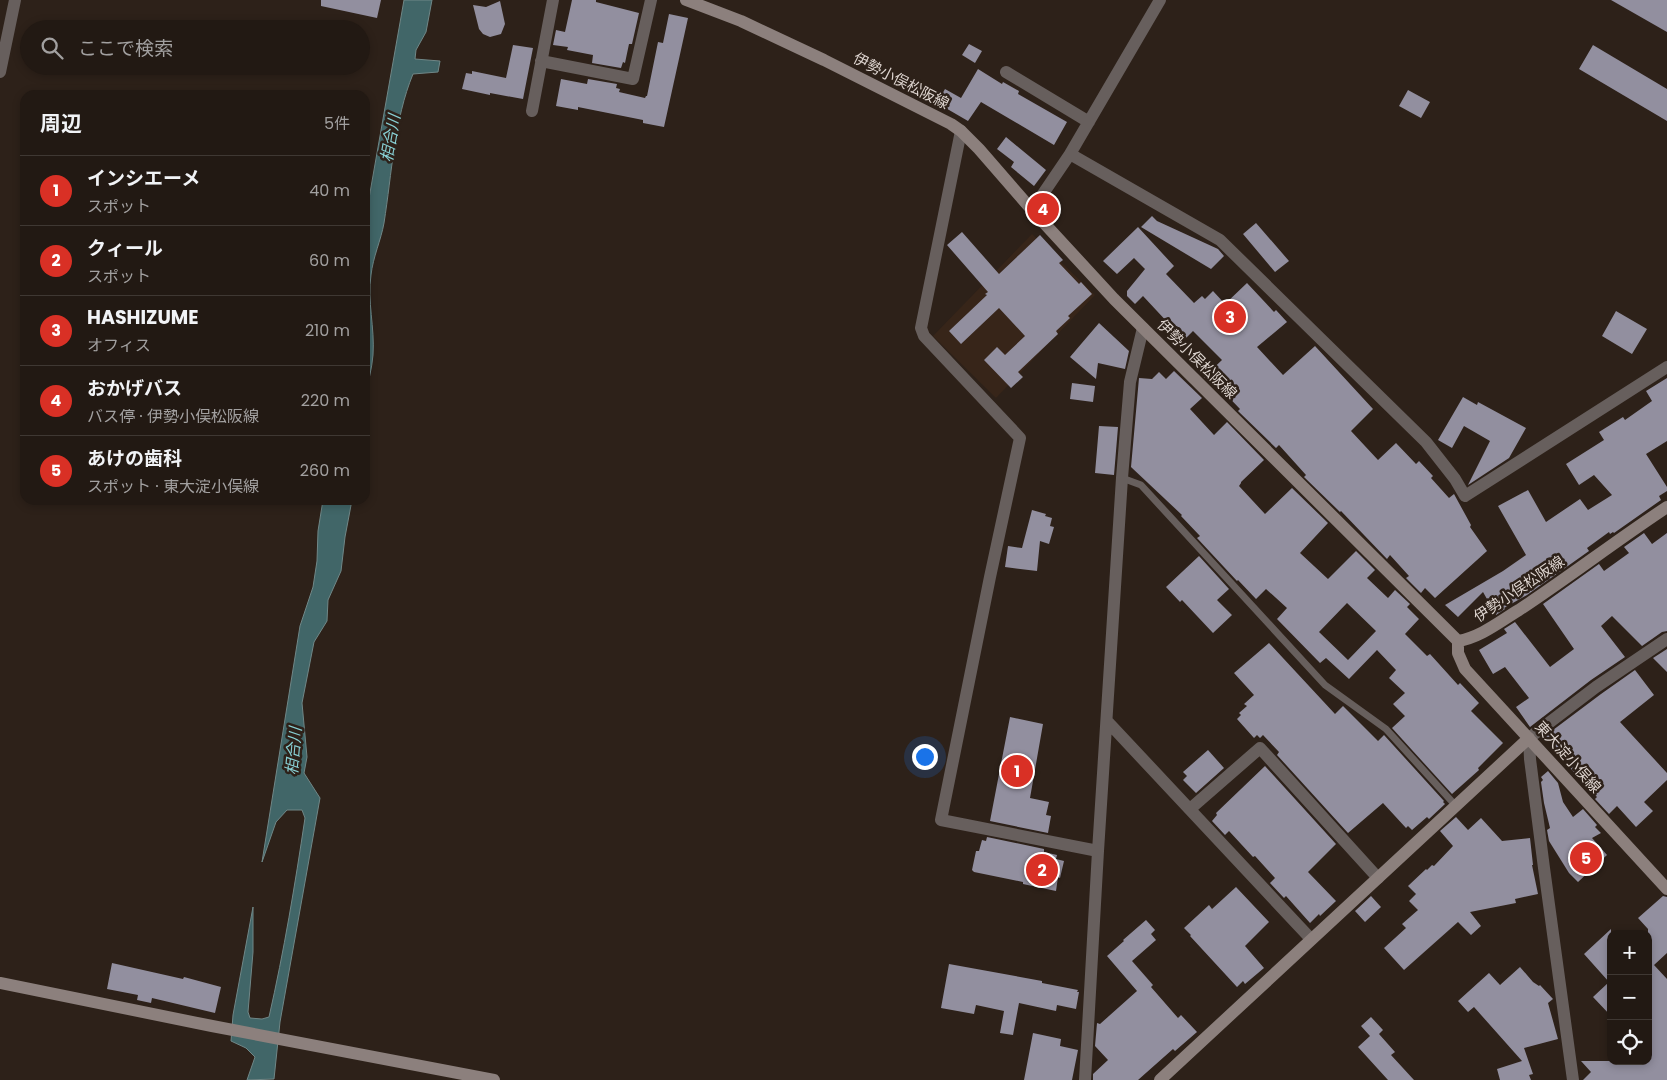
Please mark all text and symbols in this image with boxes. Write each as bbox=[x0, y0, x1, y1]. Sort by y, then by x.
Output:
search box bbox=[20, 20, 370, 75]
icon: search bbox=[38, 34, 66, 62]
text: ここで検索 bbox=[78, 35, 173, 62]
street label: 伊勢小俣松阪線 bbox=[850, 47, 953, 114]
text: 周辺 bbox=[40, 109, 82, 138]
water label: 相合川 bbox=[375, 110, 406, 164]
text: 5件 bbox=[324, 112, 350, 135]
text: インシエーメ bbox=[87, 165, 200, 192]
text: 1 bbox=[53, 179, 59, 202]
text: 40 m bbox=[309, 179, 350, 202]
pin: 4 bbox=[1027, 190, 1059, 228]
text: スポット bbox=[87, 195, 151, 218]
text: クィール bbox=[87, 235, 163, 262]
text: 2 bbox=[51, 249, 61, 272]
text: 60 m bbox=[309, 249, 350, 272]
text: スポット bbox=[87, 265, 151, 288]
pin: 3 bbox=[1214, 298, 1246, 336]
text: HASHIZUME bbox=[87, 304, 199, 331]
street label: 伊勢小俣松阪線 bbox=[1153, 314, 1242, 403]
text: 3 bbox=[51, 319, 61, 342]
text: 210 m bbox=[305, 319, 350, 342]
text: オフィス bbox=[87, 334, 151, 357]
text: おかげバス bbox=[87, 375, 182, 402]
text: 4 bbox=[51, 389, 61, 412]
text: 220 m bbox=[301, 389, 350, 412]
text: バス停 · 伊勢小俣松阪線 bbox=[87, 405, 259, 428]
text: あけの歯科 bbox=[87, 445, 182, 472]
text: 5 bbox=[51, 459, 61, 482]
text: 260 m bbox=[300, 459, 350, 482]
text: スポット · 東大淀小俣線 bbox=[87, 475, 259, 498]
street label: 伊勢小俣松阪線 bbox=[1469, 551, 1568, 627]
street label: 東大淀小俣線 bbox=[1530, 716, 1606, 797]
water label: 相合川 bbox=[280, 724, 307, 776]
your location bbox=[912, 744, 938, 770]
pin: 1 bbox=[1001, 752, 1033, 790]
pin: 5 bbox=[1570, 839, 1602, 877]
pin: 2 bbox=[1026, 851, 1058, 889]
map controls bbox=[1607, 930, 1652, 1065]
button: + bbox=[1607, 930, 1652, 975]
button: − bbox=[1607, 975, 1652, 1020]
button: locate bbox=[1607, 1020, 1652, 1065]

